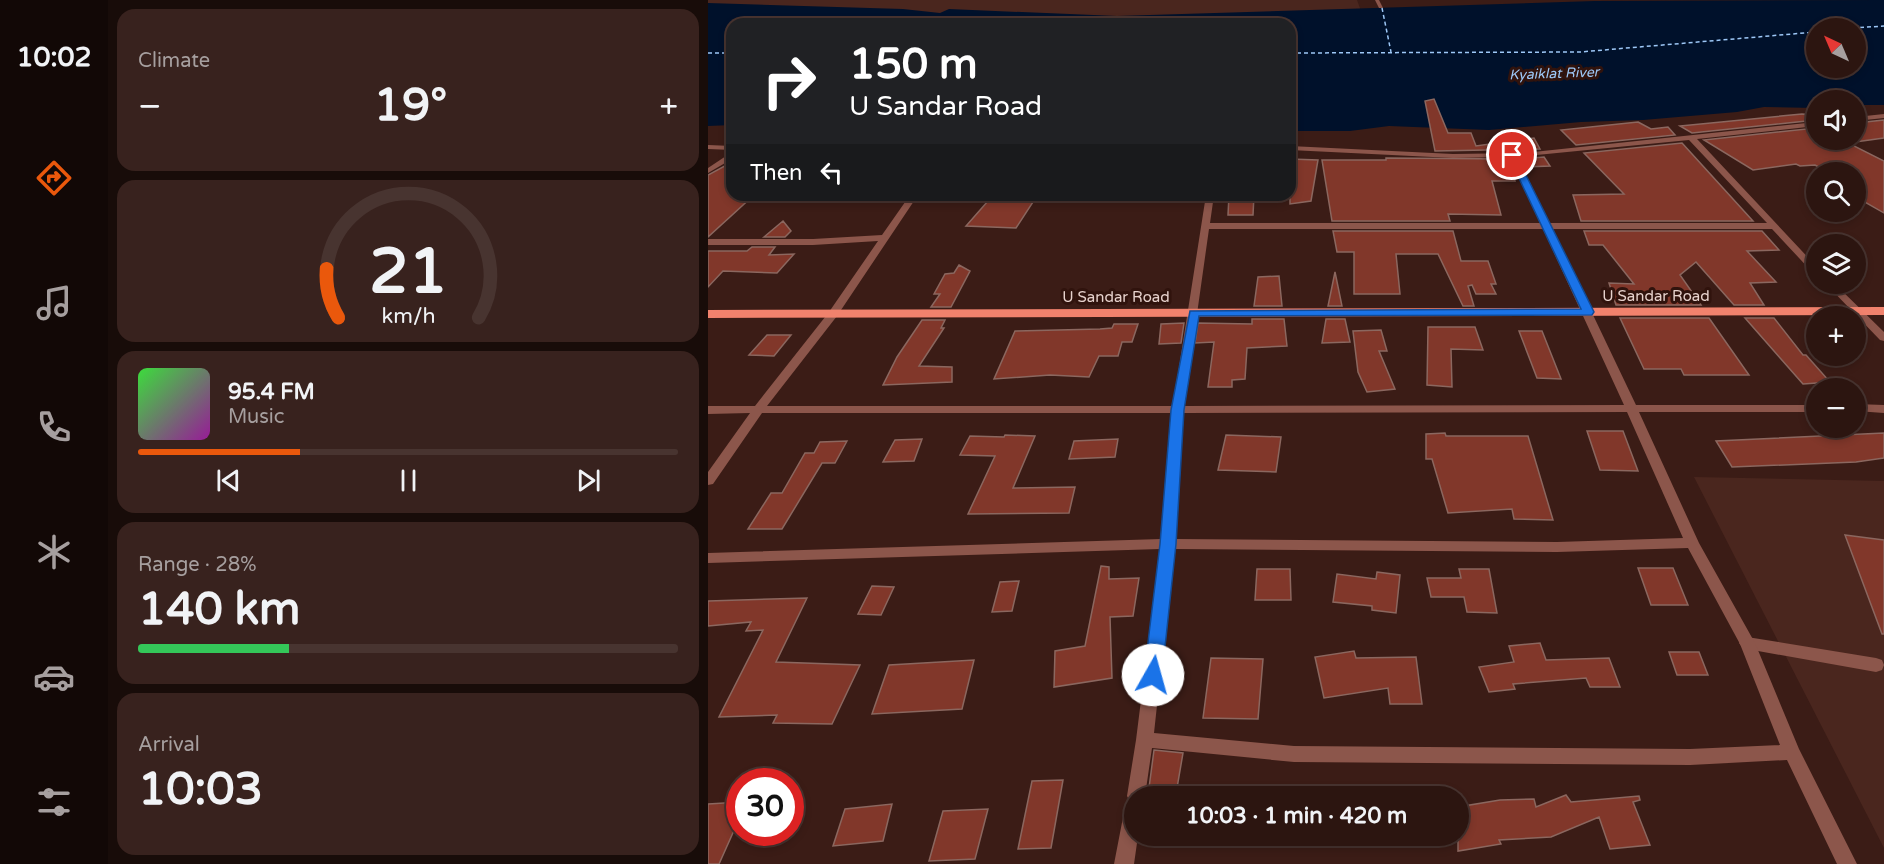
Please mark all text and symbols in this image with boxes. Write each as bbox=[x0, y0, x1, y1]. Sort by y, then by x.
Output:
north arrow bbox=[1806, 18, 1866, 78]
map controls bbox=[1806, 18, 1866, 438]
text: 150 m bbox=[849, 39, 978, 90]
text: 10:02 bbox=[17, 41, 91, 74]
icon: right bbox=[750, 42, 828, 120]
text: Climate bbox=[138, 49, 210, 73]
water label: Kyaiklat River bbox=[1509, 63, 1601, 84]
text: 19° bbox=[374, 79, 447, 133]
text: − bbox=[138, 87, 162, 126]
text: + bbox=[659, 87, 678, 126]
text: U Sandar Road bbox=[849, 90, 1042, 123]
button: sound bbox=[1806, 90, 1866, 150]
pin bbox=[1486, 129, 1537, 180]
icon: arrive bbox=[1495, 138, 1528, 171]
icon: left bbox=[815, 156, 848, 189]
icon: directions bbox=[33, 157, 75, 199]
text: Then bbox=[750, 160, 803, 186]
button: search bbox=[1806, 162, 1866, 222]
button: layers bbox=[1806, 234, 1866, 294]
text: 21 bbox=[369, 235, 447, 310]
icon: music bbox=[33, 282, 75, 324]
street label: U Sandar Road bbox=[1602, 287, 1710, 305]
street label: U Sandar Road bbox=[1062, 288, 1170, 306]
text: km/h bbox=[381, 303, 435, 329]
button: + bbox=[1806, 306, 1866, 366]
button: − bbox=[1806, 378, 1866, 438]
text: 95.4 FM bbox=[228, 379, 315, 405]
text: Music bbox=[228, 405, 284, 429]
icon: phone bbox=[33, 406, 75, 448]
icon: previous bbox=[212, 464, 245, 497]
icon: pause bbox=[392, 464, 425, 497]
icon: next bbox=[572, 464, 605, 497]
icon: climate bbox=[33, 531, 75, 573]
text: Range · 28% bbox=[138, 553, 257, 577]
text: 140 km bbox=[138, 583, 300, 637]
position arrow bbox=[1121, 643, 1185, 707]
icon: car bbox=[33, 656, 75, 698]
text: Arrival bbox=[138, 733, 200, 757]
text: 10:03 bbox=[138, 763, 263, 817]
speed limit sign: 30 bbox=[726, 768, 804, 846]
icon: filters bbox=[33, 781, 75, 823]
text: 10:03 · 1 min · 420 m bbox=[1186, 803, 1407, 829]

